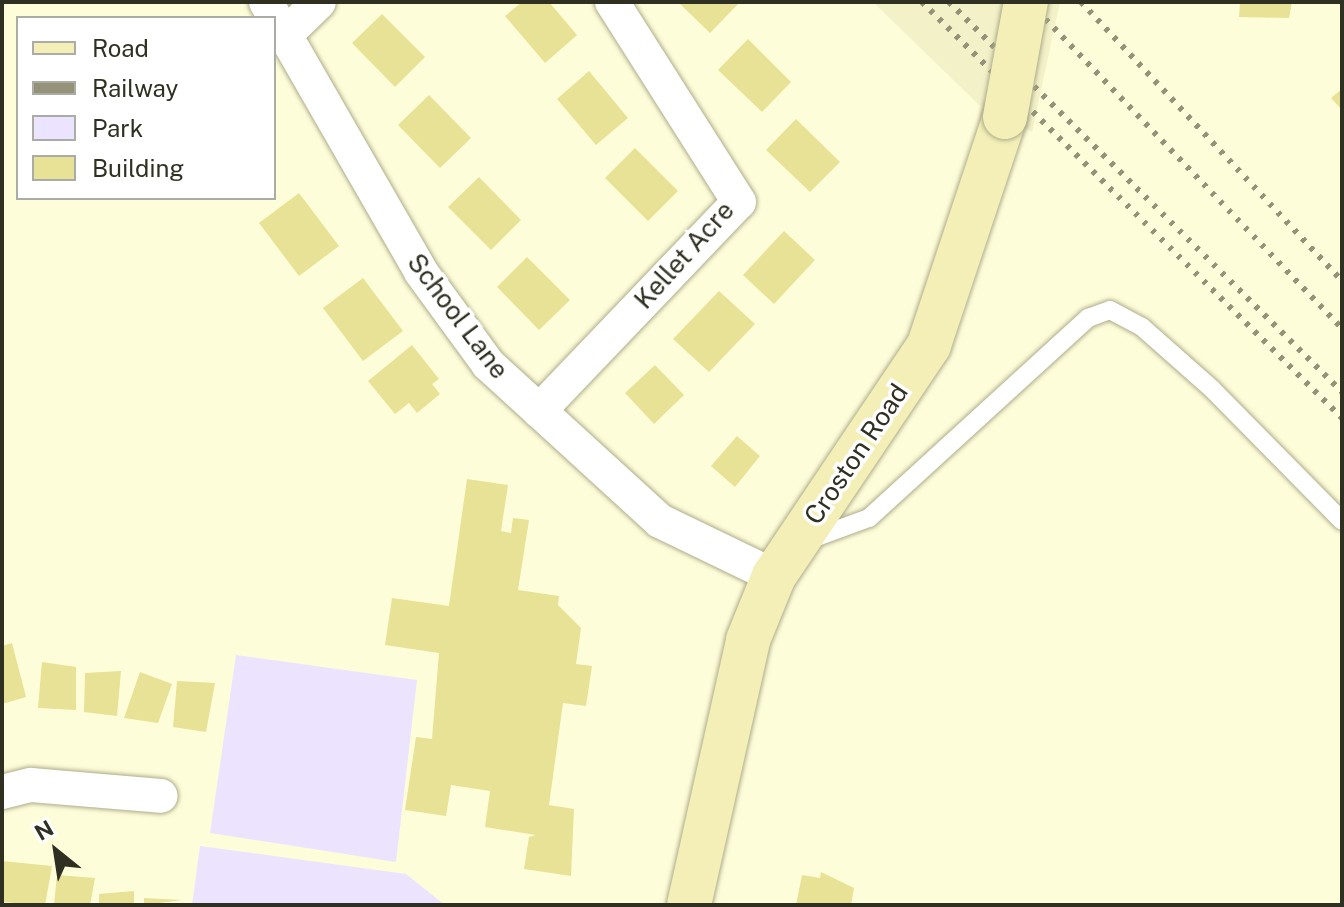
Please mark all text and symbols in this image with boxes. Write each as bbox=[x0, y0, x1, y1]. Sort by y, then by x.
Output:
legend bbox=[16, 16, 276, 200]
text: Road bbox=[92, 34, 149, 62]
text: Railway bbox=[92, 74, 178, 102]
text: Park bbox=[92, 114, 143, 142]
text: Building bbox=[92, 154, 184, 182]
street label: Kellet Acre bbox=[628, 195, 740, 315]
street label: School Lane bbox=[401, 247, 515, 385]
street label: Croston Road bbox=[798, 378, 914, 530]
north arrow bbox=[16, 811, 96, 891]
text: N bbox=[30, 815, 58, 846]

